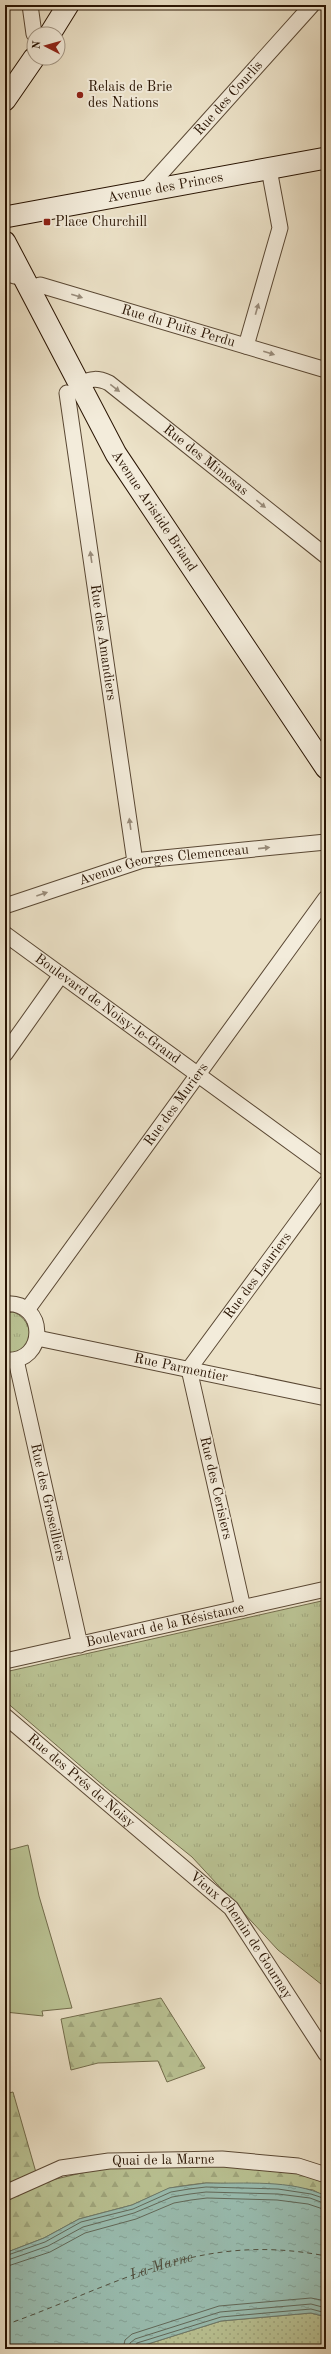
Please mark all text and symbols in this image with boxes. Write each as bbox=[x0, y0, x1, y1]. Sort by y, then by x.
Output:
north arrow bbox=[26, 26, 66, 66]
text: N bbox=[32, 40, 44, 50]
street label: Rue des Courlis bbox=[192, 58, 265, 138]
place label: Relais de Brie des Nations bbox=[88, 80, 172, 110]
marker: Relais de Brie des Nations bbox=[75, 90, 85, 100]
street label: Avenue des Princes bbox=[106, 170, 224, 205]
place label: Place Churchill bbox=[55, 215, 147, 229]
marker: Place Churchill bbox=[42, 217, 52, 227]
one-way arrow bbox=[71, 293, 83, 299]
one-way arrow bbox=[254, 302, 260, 314]
street label: Rue du Puits Perdu bbox=[120, 303, 237, 350]
one-way arrow bbox=[263, 350, 275, 356]
one-way arrow bbox=[110, 384, 121, 393]
street label: Rue des Mimosas bbox=[161, 422, 251, 498]
street label: Avenue Aristide Briand bbox=[109, 448, 200, 574]
one-way arrow bbox=[255, 500, 266, 508]
one-way arrow bbox=[88, 551, 94, 563]
street label: Rue des Amandiers bbox=[88, 583, 119, 701]
one-way arrow bbox=[127, 818, 133, 830]
street label: Avenue Georges Clemenceau bbox=[77, 843, 250, 888]
one-way arrow bbox=[258, 845, 270, 851]
one-way arrow bbox=[36, 891, 48, 897]
street label: Boulevard de Noisy-le-Grand bbox=[32, 951, 183, 1066]
street label: Rue des Muriers bbox=[142, 1060, 211, 1148]
street label: Rue des Lauriers bbox=[222, 1230, 294, 1321]
street label: Rue Parmentier bbox=[133, 1351, 229, 1384]
street label: Rue des Cerisiers bbox=[197, 1435, 235, 1541]
street label: Rue des Groseilliers bbox=[28, 1442, 68, 1563]
street label: Boulevard de la Résistance bbox=[84, 1601, 246, 1650]
street label: Rue des Prés de Noisy bbox=[25, 1731, 138, 1831]
street label: Vieux Chemin de Gournay bbox=[187, 1869, 295, 2002]
street label: Quai de la Marne bbox=[112, 2152, 215, 2168]
water label: La Marne bbox=[127, 2250, 194, 2283]

